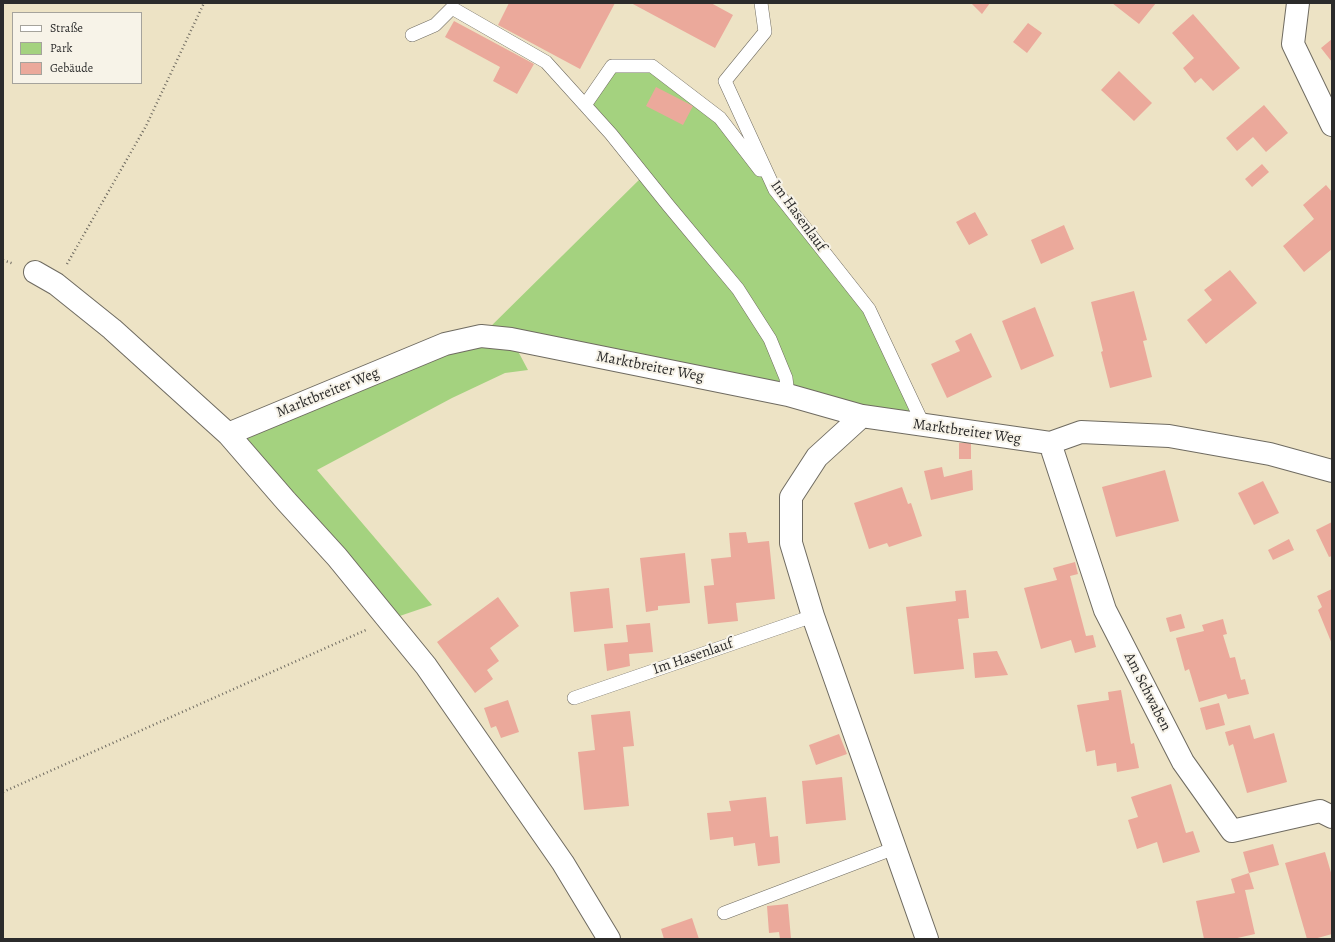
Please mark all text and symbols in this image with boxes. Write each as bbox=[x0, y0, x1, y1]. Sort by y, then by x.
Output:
legend bbox=[12, 12, 142, 84]
text: Straße bbox=[50, 20, 83, 36]
text: Park bbox=[50, 40, 73, 56]
text: Gebäude bbox=[50, 60, 93, 76]
street label: Im Hasenlauf bbox=[766, 177, 830, 255]
street label: Marktbreiter Weg bbox=[595, 348, 705, 386]
street label: Marktbreiter Weg bbox=[274, 364, 382, 422]
street label: Marktbreiter Weg bbox=[912, 415, 1022, 449]
street label: Im Hasenlauf bbox=[651, 635, 735, 679]
street label: Am Schwaben bbox=[1120, 650, 1174, 734]

